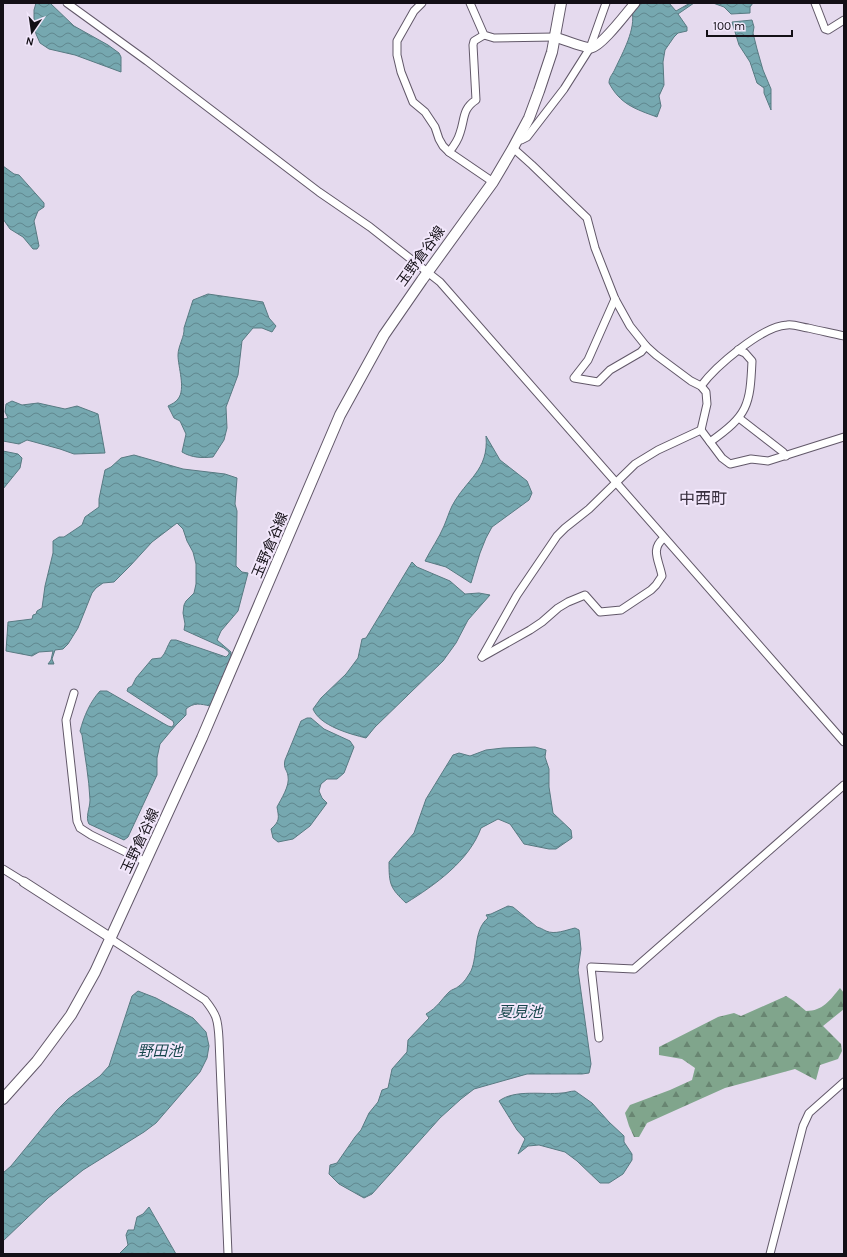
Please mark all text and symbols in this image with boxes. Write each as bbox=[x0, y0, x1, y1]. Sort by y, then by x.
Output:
north arrow bbox=[12, 12, 52, 52]
scale bar bbox=[707, 12, 792, 38]
text: 100 m bbox=[713, 19, 745, 33]
text: N bbox=[25, 34, 35, 48]
street label: 玉野倉谷線 bbox=[394, 223, 448, 289]
district label: 中西町 bbox=[679, 489, 727, 508]
street label: 玉野倉谷線 bbox=[249, 509, 291, 581]
street label: 玉野倉谷線 bbox=[118, 806, 162, 876]
water label: 夏見池 bbox=[497, 1003, 544, 1021]
water label: 野田池 bbox=[137, 1042, 184, 1060]

